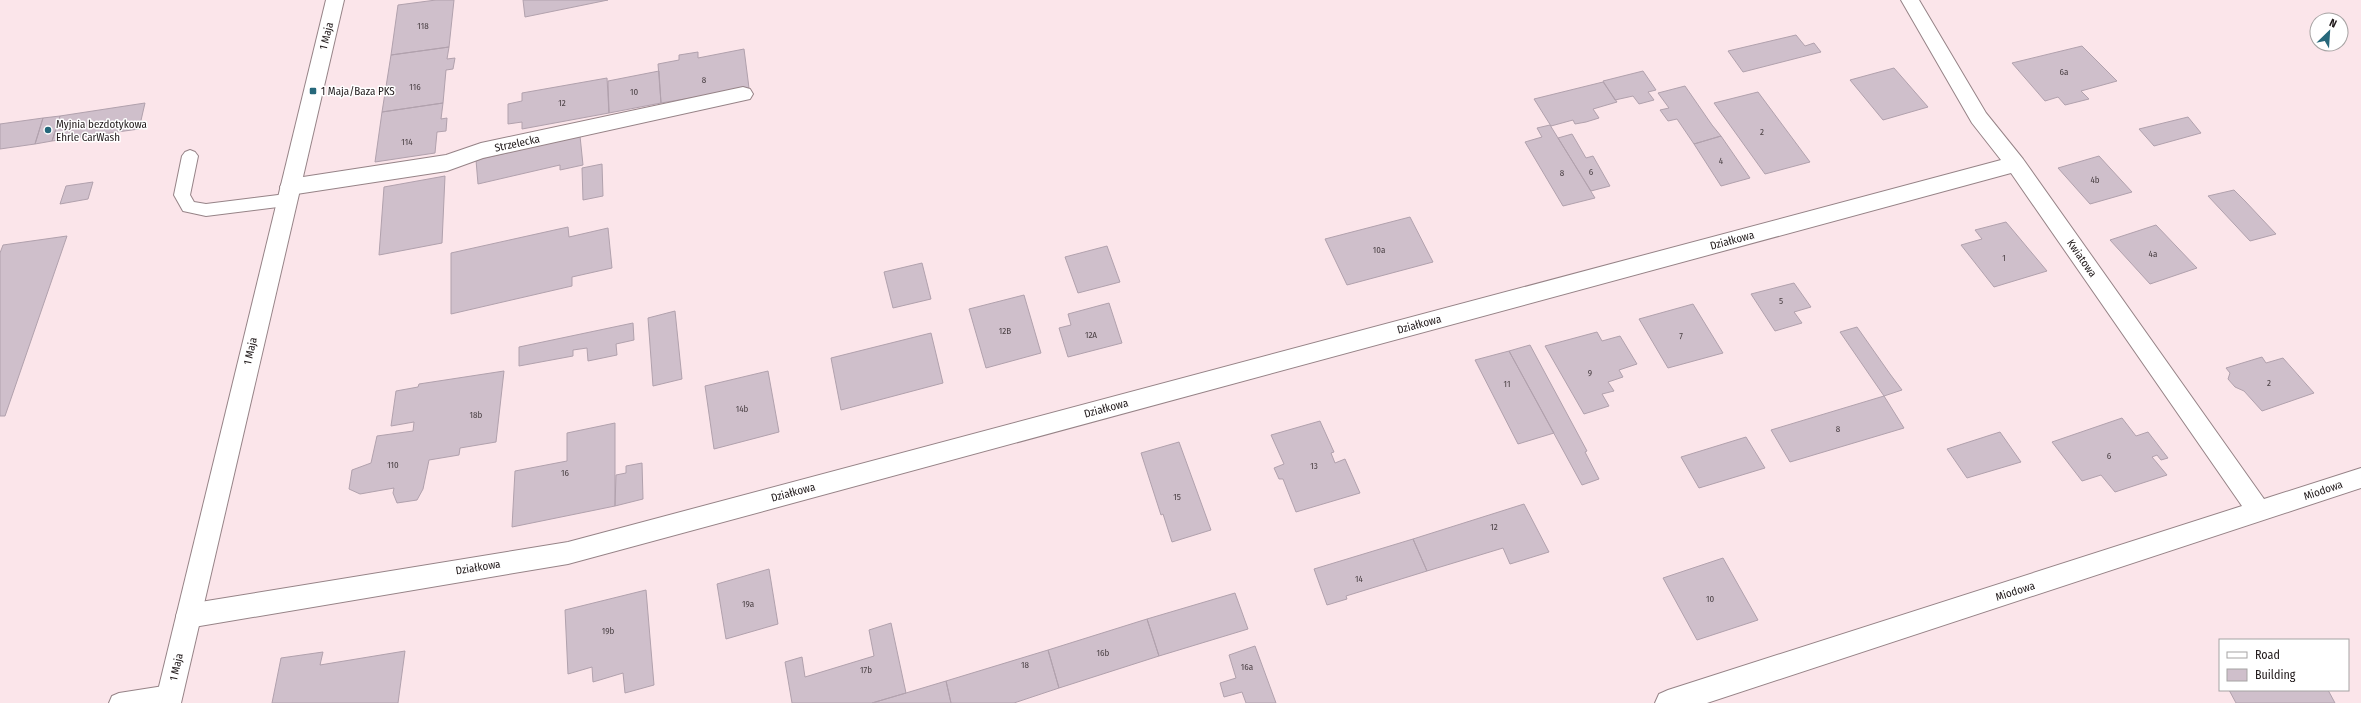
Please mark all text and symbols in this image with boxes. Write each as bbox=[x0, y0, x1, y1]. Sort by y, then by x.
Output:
north arrow bbox=[2309, 12, 2349, 52]
text: N bbox=[2327, 16, 2339, 31]
street label: 1 Maja bbox=[317, 21, 336, 51]
house number: 118 bbox=[417, 21, 429, 31]
house number: 6a bbox=[2060, 67, 2069, 77]
house number: 8 bbox=[702, 75, 707, 85]
house number: 116 bbox=[409, 82, 421, 92]
place label: 1 Maja/Baza PKS bbox=[321, 85, 395, 98]
marker: 1 Maja/Baza PKS bbox=[308, 86, 318, 96]
house number: 10 bbox=[630, 87, 638, 97]
house number: 12 bbox=[558, 98, 566, 108]
place label: Myjnia bezdotykowa Ehrle CarWash bbox=[56, 118, 147, 144]
marker: Myjnia bezdotykowa Ehrle CarWash bbox=[43, 125, 53, 135]
house number: 2 bbox=[1760, 127, 1764, 137]
street label: Strzelecka bbox=[493, 132, 541, 155]
house number: 114 bbox=[401, 137, 413, 147]
house number: 4 bbox=[1719, 156, 1724, 166]
house number: 6 bbox=[1589, 167, 1594, 177]
house number: 8 bbox=[1560, 168, 1565, 178]
house number: 4b bbox=[2090, 175, 2100, 185]
street label: Działkowa bbox=[1709, 228, 1756, 253]
street label: Kwiatowa bbox=[2064, 237, 2099, 280]
house number: 10a bbox=[1373, 245, 1386, 255]
house number: 4a bbox=[2149, 249, 2158, 259]
house number: 1 bbox=[2002, 253, 2006, 263]
house number: 5 bbox=[1779, 296, 1783, 306]
street label: Działkowa bbox=[1396, 312, 1443, 337]
house number: 12B bbox=[999, 326, 1011, 336]
house number: 12A bbox=[1085, 330, 1097, 340]
house number: 7 bbox=[1679, 331, 1683, 341]
street label: 1 Maja bbox=[241, 336, 260, 366]
house number: 9 bbox=[1588, 368, 1592, 378]
house number: 2 bbox=[2267, 378, 2271, 388]
house number: 11 bbox=[1504, 379, 1510, 389]
street label: Działkowa bbox=[1083, 396, 1130, 421]
house number: 14b bbox=[736, 404, 749, 414]
house number: 18b bbox=[470, 410, 483, 420]
house number: 8 bbox=[1836, 424, 1841, 434]
house number: 6 bbox=[2107, 451, 2112, 461]
house number: 110 bbox=[387, 460, 399, 470]
house number: 13 bbox=[1310, 461, 1318, 471]
house number: 16 bbox=[561, 468, 570, 478]
street label: Miodowa bbox=[2302, 478, 2344, 503]
street label: Działkowa bbox=[770, 480, 817, 505]
house number: 15 bbox=[1173, 492, 1181, 502]
house number: 12 bbox=[1490, 522, 1498, 532]
street label: Działkowa bbox=[455, 558, 501, 577]
house number: 14 bbox=[1355, 574, 1364, 584]
street label: Miodowa bbox=[1994, 579, 2036, 604]
house number: 10 bbox=[1706, 594, 1714, 604]
house number: 19a bbox=[742, 599, 755, 609]
house number: 19b bbox=[602, 626, 615, 636]
legend bbox=[2219, 639, 2349, 691]
house number: 16b bbox=[1097, 648, 1110, 658]
text: Road bbox=[2255, 648, 2280, 662]
street label: 1 Maja bbox=[167, 652, 186, 682]
house number: 18 bbox=[1021, 660, 1030, 670]
house number: 16a bbox=[1241, 662, 1254, 672]
house number: 17b bbox=[860, 665, 872, 675]
text: Building bbox=[2255, 668, 2296, 682]

